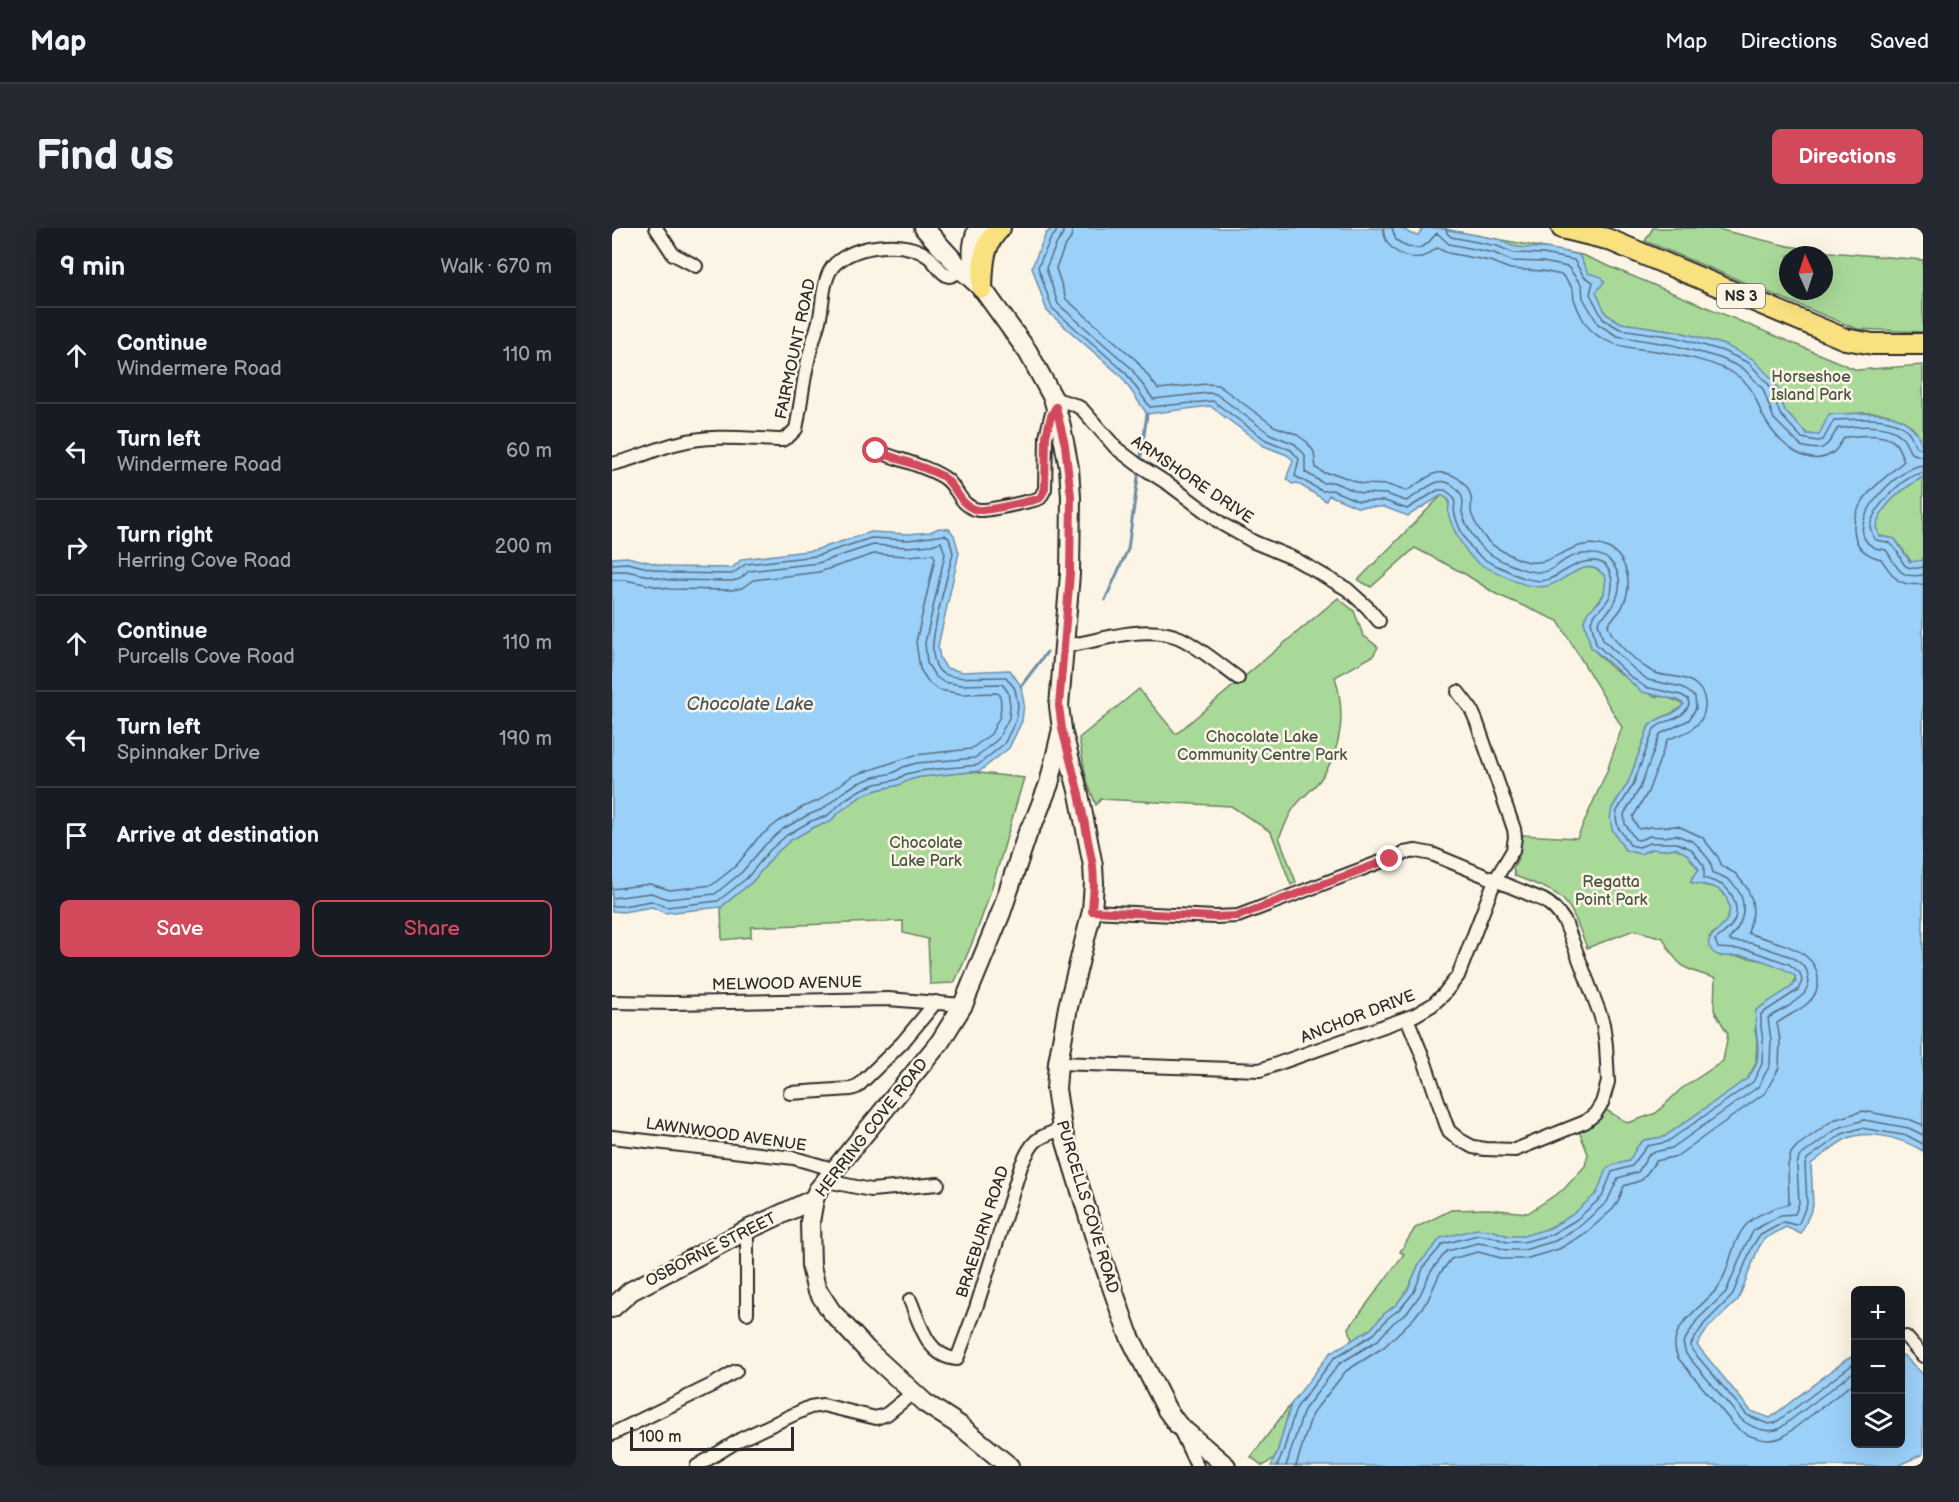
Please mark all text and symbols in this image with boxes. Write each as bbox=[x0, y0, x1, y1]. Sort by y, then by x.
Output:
text: Map bbox=[30, 25, 86, 58]
text: Map bbox=[1665, 29, 1708, 54]
text: Directions bbox=[1741, 29, 1837, 54]
text: Saved bbox=[1870, 29, 1929, 54]
button: Directions bbox=[1772, 129, 1923, 184]
text: Find us bbox=[36, 131, 174, 182]
north arrow bbox=[1779, 246, 1833, 300]
text: 9 min bbox=[60, 252, 125, 283]
text: Walk · 670 m bbox=[441, 255, 552, 279]
street label: FAIRMOUNT ROAD bbox=[772, 277, 820, 421]
road number: NS 3 bbox=[1717, 284, 1765, 308]
text: Continue bbox=[117, 330, 207, 357]
icon: ahead bbox=[60, 339, 93, 372]
text: 110 m bbox=[503, 343, 552, 367]
text: Windermere Road bbox=[117, 357, 282, 381]
park label: Horseshoe Island Park bbox=[1771, 368, 1851, 405]
text: Turn left bbox=[117, 426, 201, 453]
street label: ARMSHORE DRIVE bbox=[1127, 432, 1257, 528]
icon: left bbox=[60, 435, 93, 468]
route start bbox=[862, 437, 888, 463]
text: 60 m bbox=[506, 439, 552, 463]
text: Windermere Road bbox=[117, 453, 282, 477]
text: Turn right bbox=[117, 522, 213, 549]
icon: right bbox=[60, 531, 93, 564]
text: 200 m bbox=[495, 535, 552, 559]
text: Herring Cove Road bbox=[117, 549, 291, 573]
text: Continue bbox=[117, 618, 207, 645]
icon: ahead bbox=[60, 627, 93, 660]
text: 110 m bbox=[503, 631, 552, 655]
text: Purcells Cove Road bbox=[117, 645, 295, 669]
water label: Chocolate Lake bbox=[687, 694, 813, 715]
text: Turn left bbox=[117, 714, 201, 741]
icon: left bbox=[60, 723, 93, 756]
text: 190 m bbox=[499, 727, 552, 751]
park label: Chocolate Lake Community Centre Park bbox=[1177, 728, 1347, 765]
text: Spinnaker Drive bbox=[117, 741, 260, 765]
icon: arrive bbox=[60, 819, 93, 852]
text: Arrive at destination bbox=[117, 822, 319, 849]
park label: Chocolate Lake Park bbox=[889, 834, 963, 871]
route end bbox=[1376, 845, 1402, 871]
park label: Regatta Point Park bbox=[1575, 873, 1647, 910]
button: Save bbox=[60, 900, 300, 957]
button: Share bbox=[312, 900, 552, 957]
street label: MELWOOD AVENUE bbox=[712, 973, 862, 995]
street label: ANCHOR DRIVE bbox=[1298, 986, 1418, 1048]
street label: HERRING COVE ROAD bbox=[812, 1055, 932, 1201]
street label: LAWNWOOD AVENUE bbox=[644, 1114, 808, 1156]
street label: PURCELLS COVE ROAD bbox=[1052, 1118, 1122, 1296]
street label: BRAEBURN ROAD bbox=[953, 1164, 1013, 1300]
street label: OSBORNE STREET bbox=[643, 1209, 780, 1291]
map controls bbox=[1851, 1286, 1905, 1448]
button: + bbox=[1851, 1286, 1905, 1340]
button: − bbox=[1851, 1340, 1905, 1394]
button: layers bbox=[1851, 1394, 1905, 1448]
scale bar bbox=[630, 1424, 794, 1452]
text: 100 m bbox=[639, 1428, 682, 1447]

